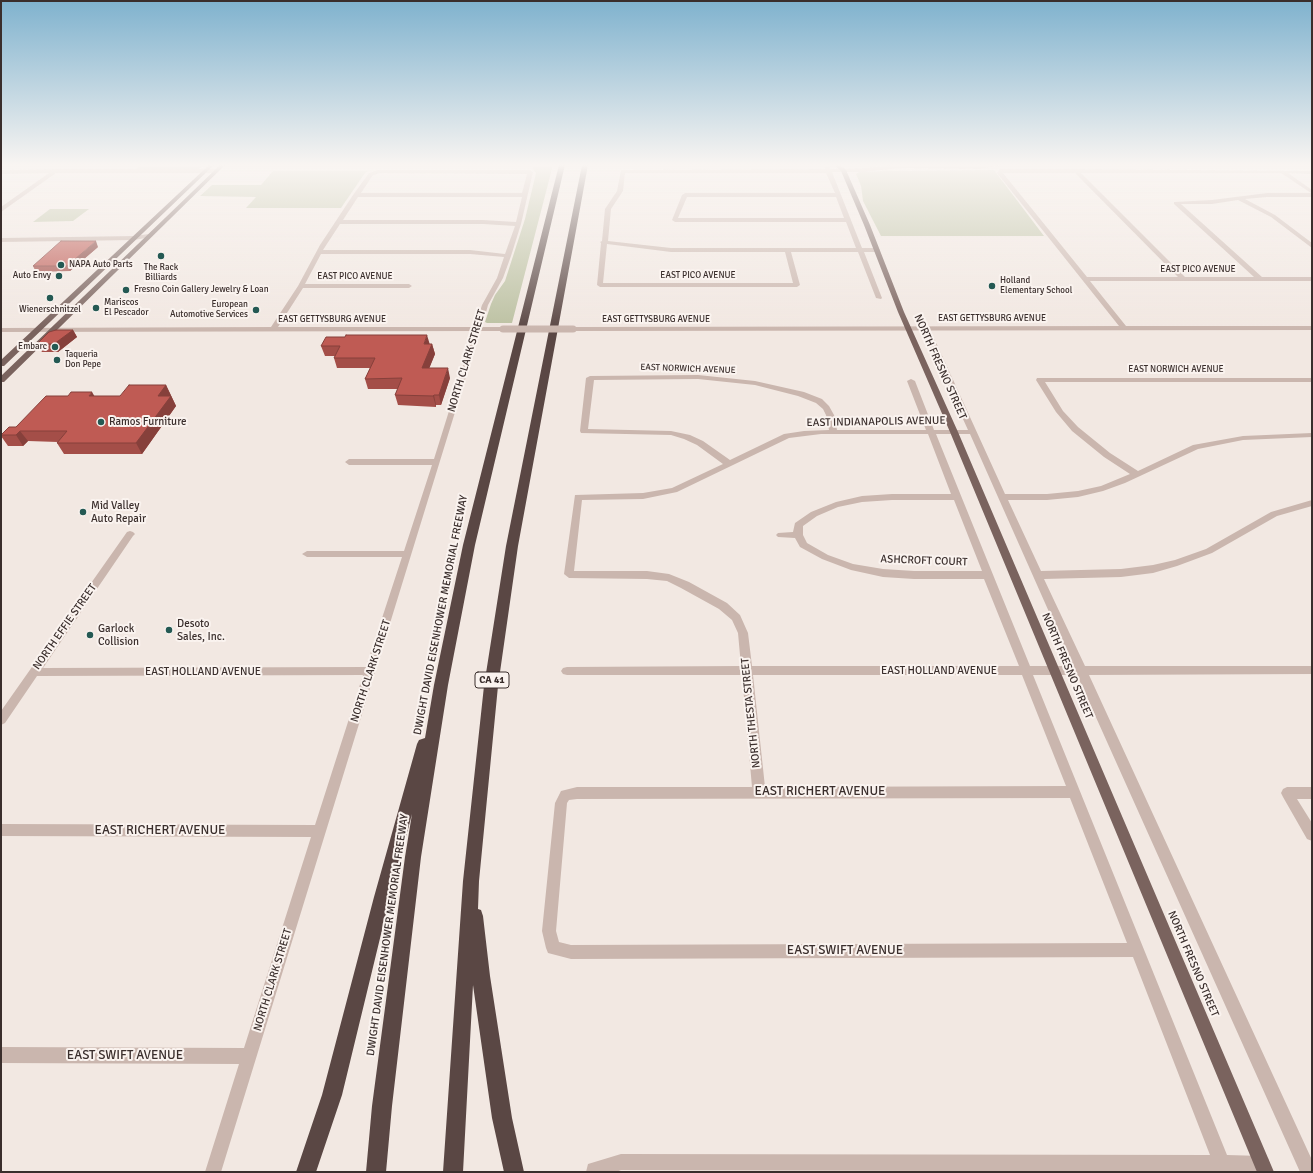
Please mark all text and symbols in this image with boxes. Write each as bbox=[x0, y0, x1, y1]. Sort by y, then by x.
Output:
marker: The Rack Billiards bbox=[156, 251, 166, 261]
marker: NAPA Auto Parts bbox=[56, 260, 66, 270]
place label: NAPA Auto Parts bbox=[69, 260, 133, 270]
place label: The Rack Billiards bbox=[144, 263, 178, 284]
street label: EAST PICO AVENUE bbox=[1160, 265, 1236, 275]
place label: Auto Envy bbox=[13, 271, 51, 281]
marker: Auto Envy bbox=[54, 271, 64, 281]
street label: EAST PICO AVENUE bbox=[660, 271, 736, 281]
street label: EAST PICO AVENUE bbox=[317, 272, 393, 282]
place label: Holland Elementary School bbox=[1000, 276, 1072, 297]
marker: Holland Elementary School bbox=[987, 281, 997, 291]
marker: Fresno Coin Gallery Jewelry & Loan bbox=[121, 285, 131, 295]
place label: Fresno Coin Gallery Jewelry & Loan bbox=[134, 285, 269, 295]
marker: Wienerschnitzel bbox=[45, 293, 55, 303]
place label: Mariscos El Pescador bbox=[104, 298, 149, 319]
place label: European Automotive Services bbox=[170, 300, 248, 321]
marker: Mariscos El Pescador bbox=[91, 303, 101, 313]
place label: Wienerschnitzel bbox=[19, 305, 81, 315]
marker: European Automotive Services bbox=[251, 305, 261, 315]
street label: NORTH CLARK STREET bbox=[445, 308, 489, 414]
street label: NORTH FRESNO STREET bbox=[911, 312, 969, 422]
street label: EAST GETTYSBURG AVENUE bbox=[938, 314, 1046, 324]
street label: EAST GETTYSBURG AVENUE bbox=[278, 315, 386, 325]
street label: EAST GETTYSBURG AVENUE bbox=[602, 315, 710, 325]
place label: Embarc bbox=[18, 342, 47, 352]
marker: Embarc bbox=[50, 342, 60, 352]
place label: Taqueria Don Pepe bbox=[65, 350, 101, 371]
marker: Taqueria Don Pepe bbox=[52, 355, 62, 365]
street label: EAST NORWICH AVENUE bbox=[640, 362, 736, 376]
street label: EAST NORWICH AVENUE bbox=[1128, 365, 1224, 375]
street label: EAST INDIANAPOLIS AVENUE bbox=[806, 414, 946, 430]
place label: Ramos Furniture bbox=[109, 415, 186, 429]
marker: Ramos Furniture bbox=[96, 417, 106, 427]
street label: DWIGHT DAVID EISENHOWER MEMORIAL FREEWAY bbox=[411, 494, 471, 736]
place label: Mid Valley Auto Repair bbox=[91, 499, 146, 525]
marker: Mid Valley Auto Repair bbox=[78, 507, 88, 517]
street label: ASHCROFT COURT bbox=[880, 553, 968, 569]
street label: NORTH EFFIE STREET bbox=[30, 582, 100, 672]
street label: NORTH FRESNO STREET bbox=[1039, 611, 1095, 721]
place label: Desoto Sales, Inc. bbox=[177, 617, 225, 643]
street label: NORTH CLARK STREET bbox=[348, 618, 394, 724]
place label: Garlock Collision bbox=[98, 622, 139, 648]
marker: Desoto Sales, Inc. bbox=[164, 625, 174, 635]
marker: Garlock Collision bbox=[85, 630, 95, 640]
street label: NORTH THESTA STREET bbox=[739, 657, 763, 769]
street label: EAST HOLLAND AVENUE bbox=[881, 664, 997, 678]
street label: EAST HOLLAND AVENUE bbox=[145, 665, 261, 679]
road number: CA 41 bbox=[475, 672, 509, 688]
street label: EAST RICHERT AVENUE bbox=[755, 784, 885, 800]
street label: DWIGHT DAVID EISENHOWER MEMORIAL FREEWAY bbox=[364, 813, 412, 1057]
street label: EAST RICHERT AVENUE bbox=[95, 823, 225, 839]
street label: NORTH FRESNO STREET bbox=[1165, 909, 1221, 1019]
street label: NORTH CLARK STREET bbox=[251, 927, 295, 1033]
street label: EAST SWIFT AVENUE bbox=[787, 943, 903, 959]
street label: EAST SWIFT AVENUE bbox=[67, 1048, 183, 1064]

